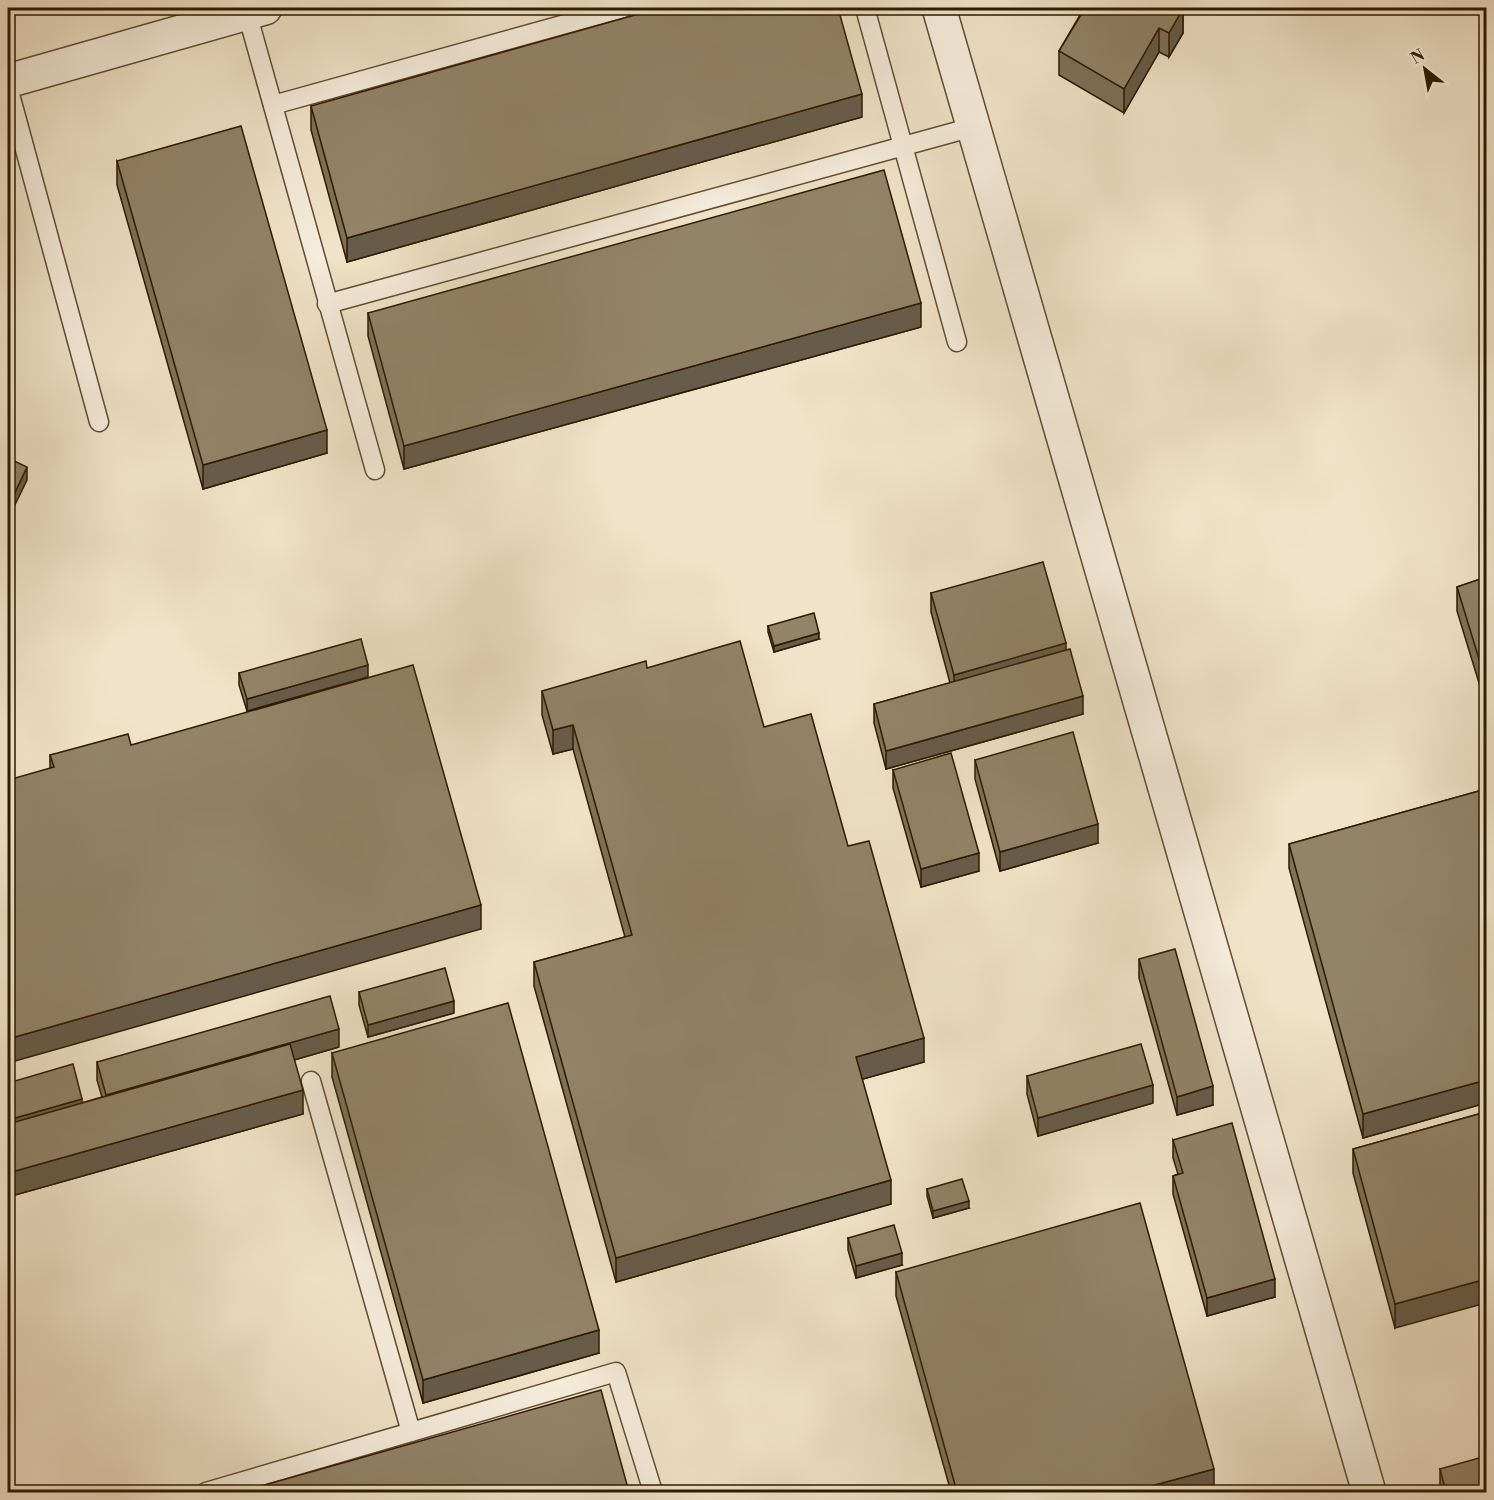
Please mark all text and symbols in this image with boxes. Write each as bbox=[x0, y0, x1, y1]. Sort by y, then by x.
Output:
north arrow bbox=[1395, 39, 1455, 99]
text: N bbox=[1407, 45, 1429, 69]

